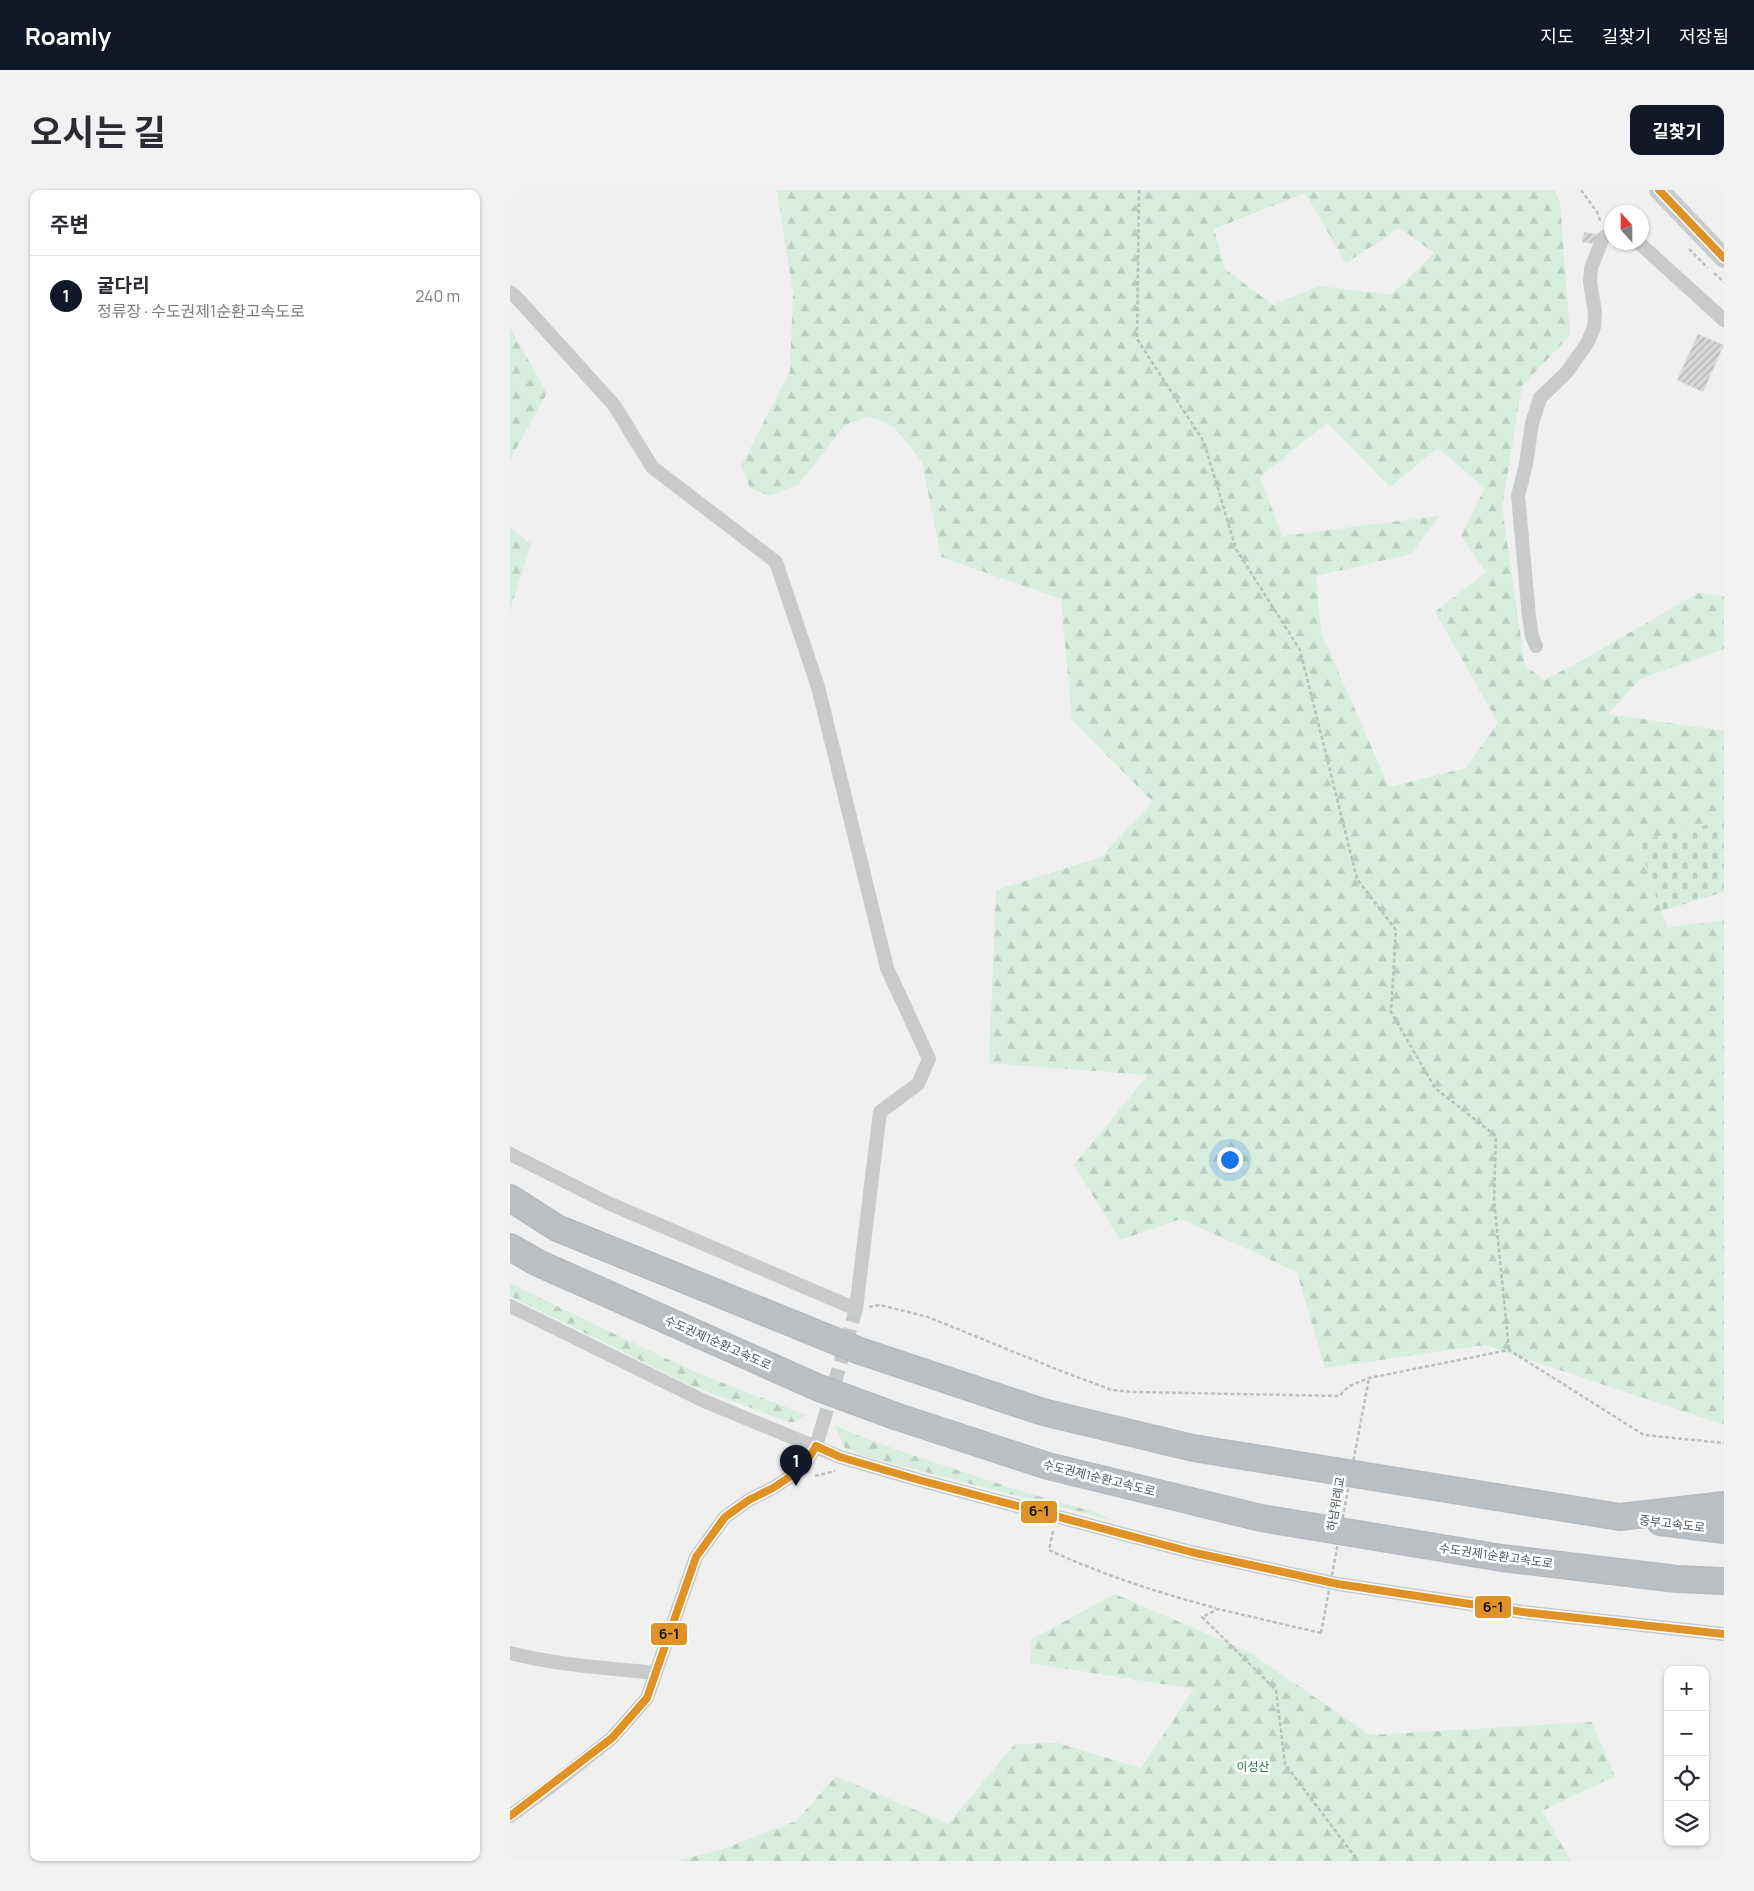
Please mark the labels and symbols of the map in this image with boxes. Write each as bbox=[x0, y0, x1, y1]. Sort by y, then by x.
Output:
north arrow bbox=[1604, 205, 1649, 250]
your location bbox=[1217, 1147, 1243, 1173]
street label: 수도권제1순환고속도로 bbox=[662, 1311, 774, 1374]
pin: 1 bbox=[780, 1445, 812, 1486]
street label: 수도권제1순환고속도로 bbox=[1041, 1455, 1157, 1500]
street label: 하남위례교 bbox=[1322, 1475, 1349, 1533]
line badge: 6-1 bbox=[1020, 1500, 1058, 1524]
text: 6-1 bbox=[1029, 1501, 1049, 1520]
street label: 중부고속도로 bbox=[1638, 1511, 1706, 1536]
street label: 수도권제1순환고속도로 bbox=[1438, 1539, 1554, 1572]
line badge: 6-1 bbox=[1474, 1595, 1512, 1619]
text: 6-1 bbox=[1483, 1597, 1503, 1616]
line badge: 6-1 bbox=[650, 1622, 688, 1646]
text: 6-1 bbox=[659, 1624, 679, 1643]
park label: 이성산 bbox=[1236, 1758, 1270, 1775]

